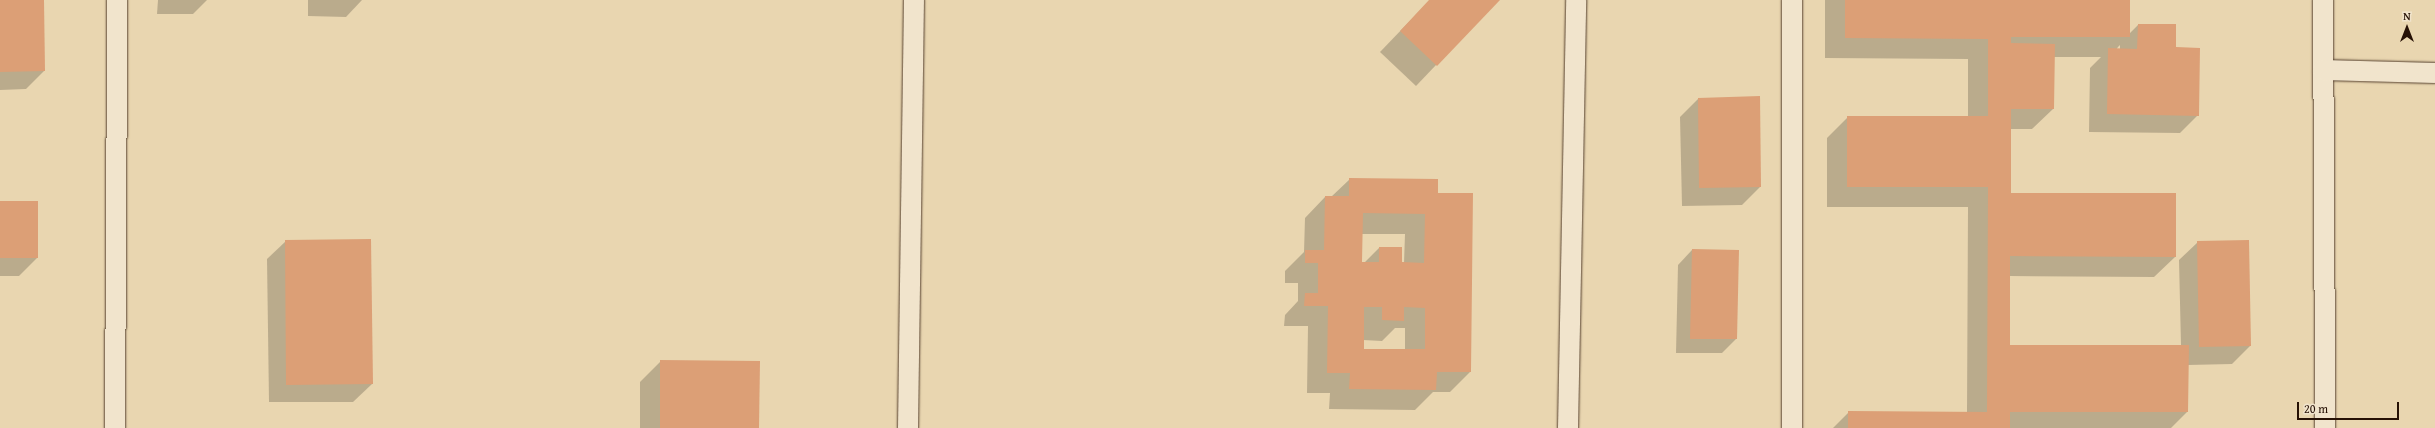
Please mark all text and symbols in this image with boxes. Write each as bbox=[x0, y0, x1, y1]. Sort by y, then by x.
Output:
north arrow bbox=[2387, 8, 2427, 48]
text: N bbox=[2403, 8, 2411, 24]
scale bar bbox=[2299, 394, 2401, 420]
text: 20 m bbox=[2304, 400, 2328, 417]

